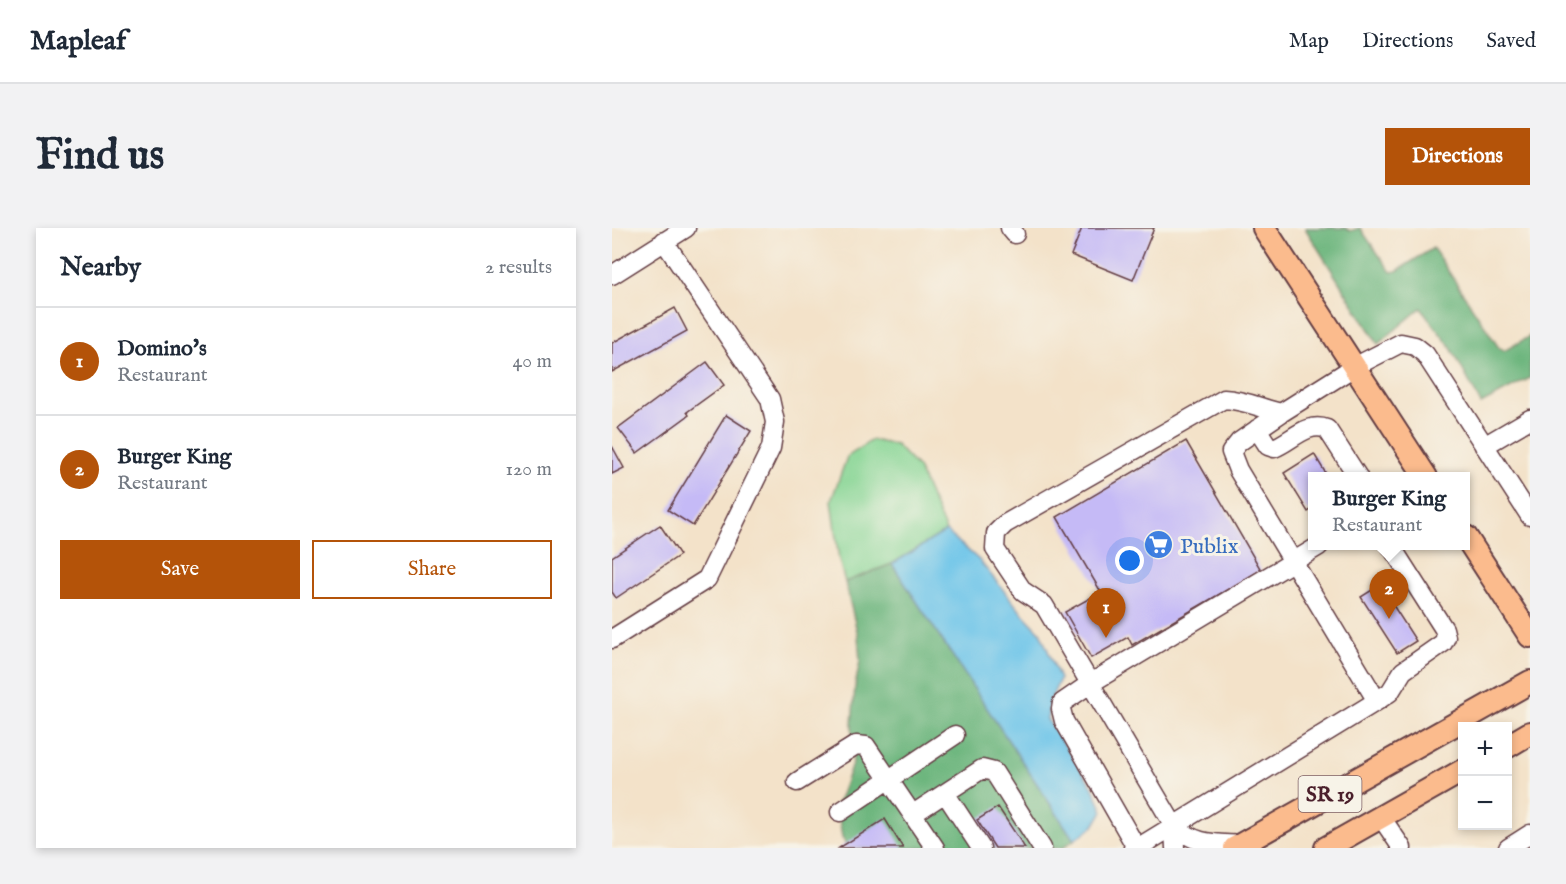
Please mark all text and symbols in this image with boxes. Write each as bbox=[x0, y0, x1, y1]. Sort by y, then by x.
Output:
text: Mapleaf bbox=[30, 24, 126, 59]
text: Map bbox=[1289, 28, 1329, 55]
text: Directions bbox=[1362, 28, 1453, 55]
text: Saved bbox=[1486, 28, 1536, 55]
button: Directions bbox=[1385, 128, 1530, 185]
text: Find us bbox=[36, 130, 164, 183]
text: Nearby bbox=[60, 251, 141, 284]
text: 2 results bbox=[485, 255, 552, 280]
text: Domino's bbox=[117, 335, 207, 363]
text: 1 bbox=[76, 349, 83, 374]
text: 40 m bbox=[513, 349, 552, 374]
text: Restaurant bbox=[117, 363, 208, 388]
text: Burger King bbox=[117, 443, 231, 471]
text: 2 bbox=[75, 457, 84, 482]
text: 120 m bbox=[506, 457, 552, 482]
text: Restaurant bbox=[117, 471, 208, 496]
popup bbox=[1308, 472, 1470, 550]
text: Burger King bbox=[1332, 485, 1446, 513]
text: Restaurant bbox=[1332, 513, 1422, 538]
supermarket icon: Publix bbox=[1143, 529, 1175, 561]
place label: Publix bbox=[1180, 533, 1239, 561]
button: Save bbox=[60, 540, 300, 599]
button: Share bbox=[312, 540, 552, 599]
your location bbox=[1115, 546, 1144, 575]
pin: 2 bbox=[1370, 570, 1408, 619]
pin: 1 bbox=[1086, 588, 1126, 638]
map controls bbox=[1458, 722, 1512, 830]
button: + bbox=[1458, 722, 1512, 776]
road number: SR 19 bbox=[1298, 776, 1362, 812]
button: − bbox=[1458, 776, 1512, 830]

